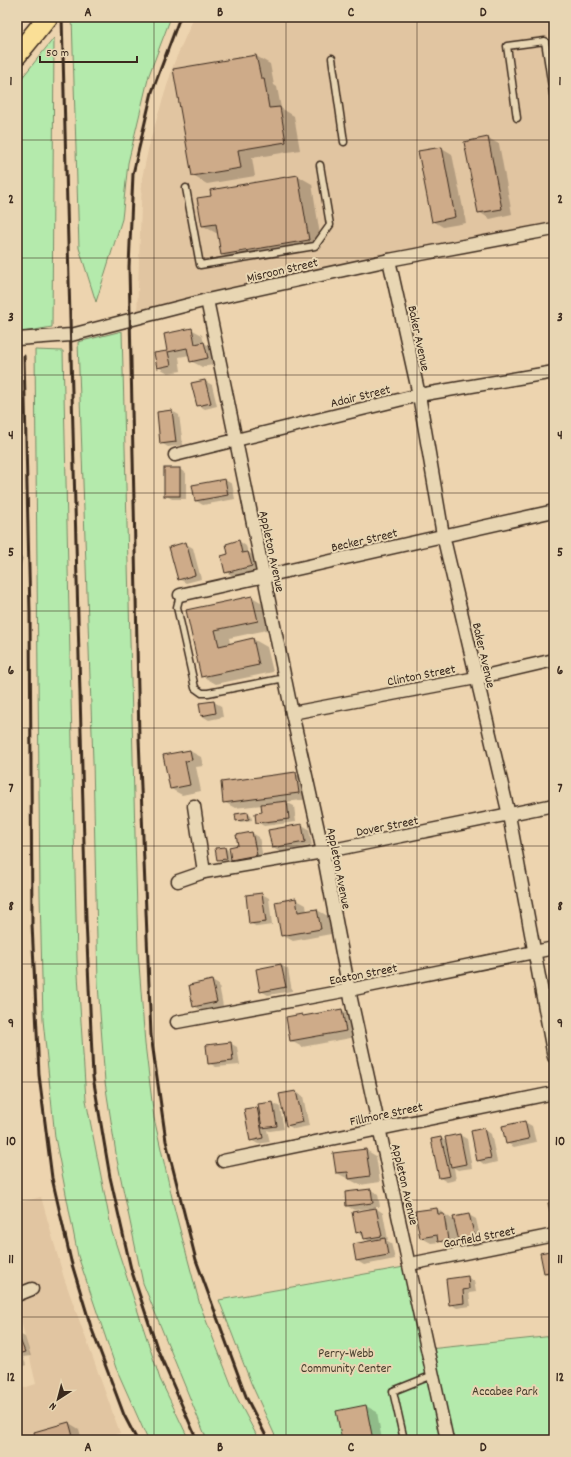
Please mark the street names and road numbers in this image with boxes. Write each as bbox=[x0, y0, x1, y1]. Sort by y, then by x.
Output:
street label: Misroon Street bbox=[245, 254, 320, 289]
street label: Baker Avenue bbox=[401, 304, 434, 373]
street label: Adair Street bbox=[329, 381, 393, 414]
street label: Appleton Avenue bbox=[253, 509, 289, 594]
street label: Becker Street bbox=[330, 525, 400, 558]
street label: Baker Avenue bbox=[466, 621, 499, 690]
street label: Clinton Street bbox=[386, 661, 457, 692]
street label: Dover Street bbox=[355, 812, 420, 843]
street label: Appleton Avenue bbox=[320, 826, 355, 911]
street label: Easton Street bbox=[328, 960, 399, 991]
street label: Fillmore Street bbox=[348, 1098, 425, 1132]
street label: Appleton Avenue bbox=[385, 1142, 422, 1227]
street label: Garfield Street bbox=[442, 1222, 517, 1255]

